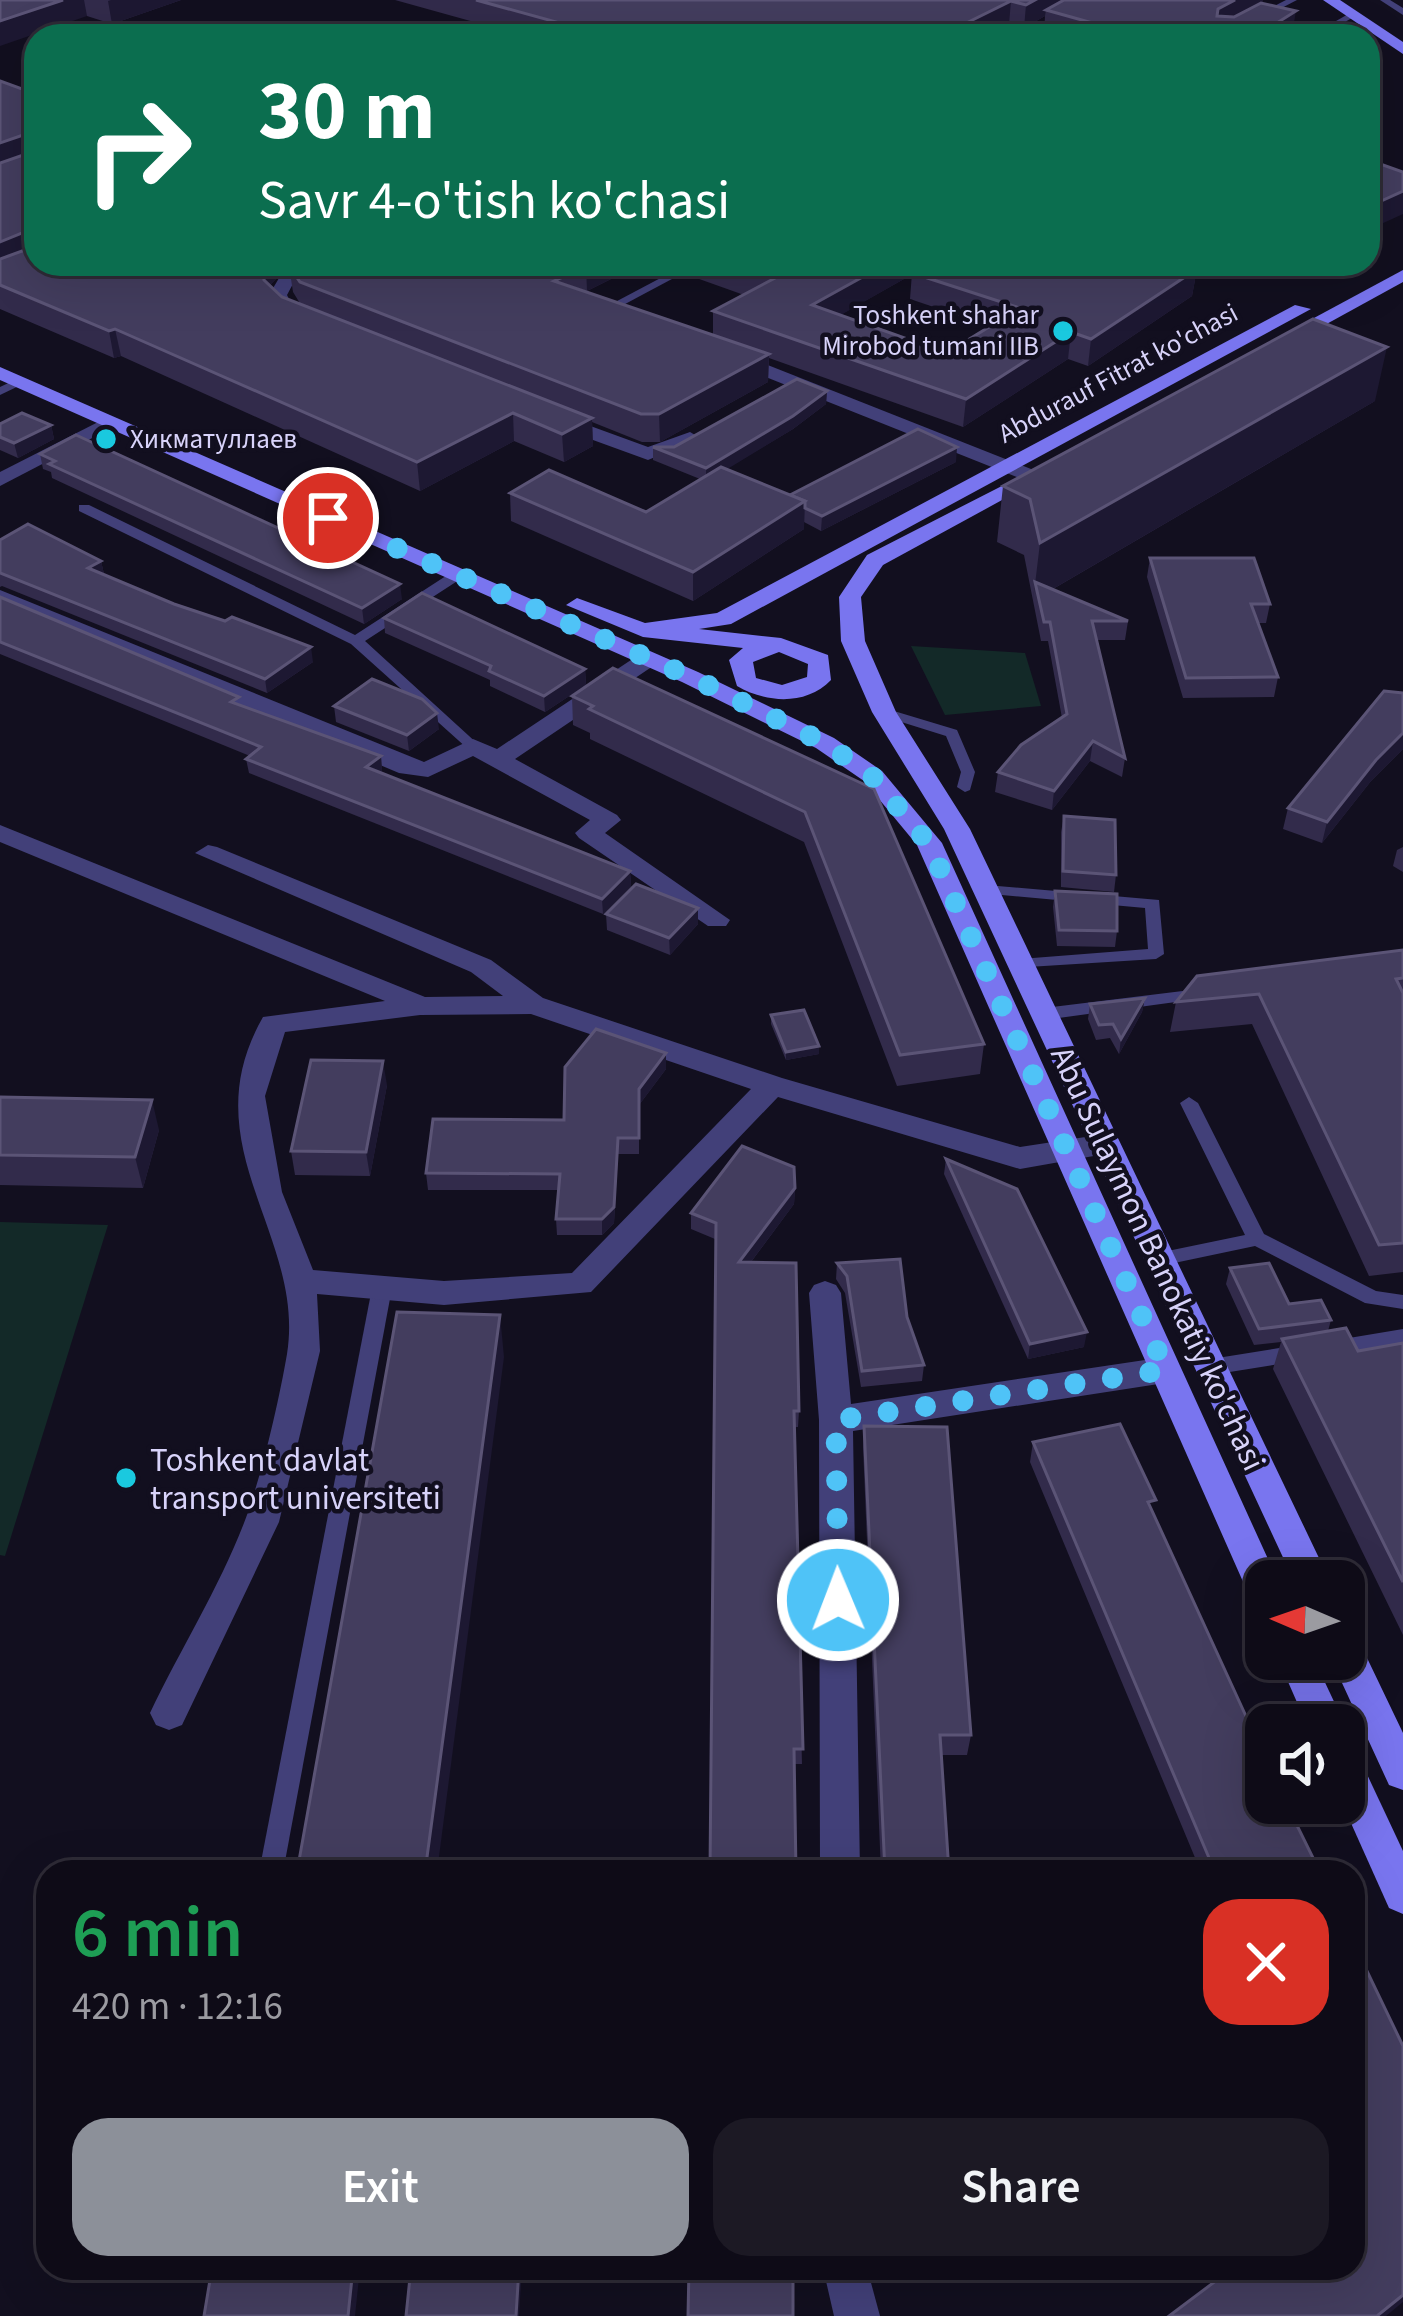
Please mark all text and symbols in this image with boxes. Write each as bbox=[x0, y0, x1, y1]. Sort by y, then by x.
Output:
text: 30 m bbox=[258, 52, 436, 172]
icon: right bbox=[60, 72, 216, 228]
text: Savr 4-o'tish ko'chasi bbox=[258, 163, 730, 240]
street label: Abdurauf Fitrat ko'chasi bbox=[991, 294, 1245, 453]
place label: Toshkent shahar Mirobod tumani IIB bbox=[822, 296, 1040, 366]
marker: Toshkent shahar Mirobod tumani IIB bbox=[1050, 318, 1076, 344]
place label: Хикматуллаев bbox=[130, 420, 297, 459]
marker: Хикматуллаев bbox=[93, 426, 119, 452]
pin bbox=[277, 467, 379, 569]
icon: arrive bbox=[295, 485, 361, 551]
street label: Abu Sulaymon Banokatiy ko'chasi bbox=[1038, 1039, 1277, 1479]
place label: Toshkent davlat transport universiteti bbox=[150, 1437, 441, 1522]
marker: Toshkent davlat transport universiteti bbox=[113, 1465, 139, 1491]
position arrow bbox=[775, 1537, 901, 1663]
north arrow bbox=[1245, 1560, 1365, 1680]
map controls bbox=[1245, 1560, 1365, 1824]
button: sound bbox=[1245, 1704, 1365, 1824]
text: 6 min bbox=[72, 1882, 243, 1985]
button: close bbox=[1203, 1899, 1329, 2025]
text: 420 m · 12:16 bbox=[72, 1979, 283, 2035]
button: Exit bbox=[72, 2118, 689, 2256]
button: Share bbox=[713, 2118, 1329, 2256]

